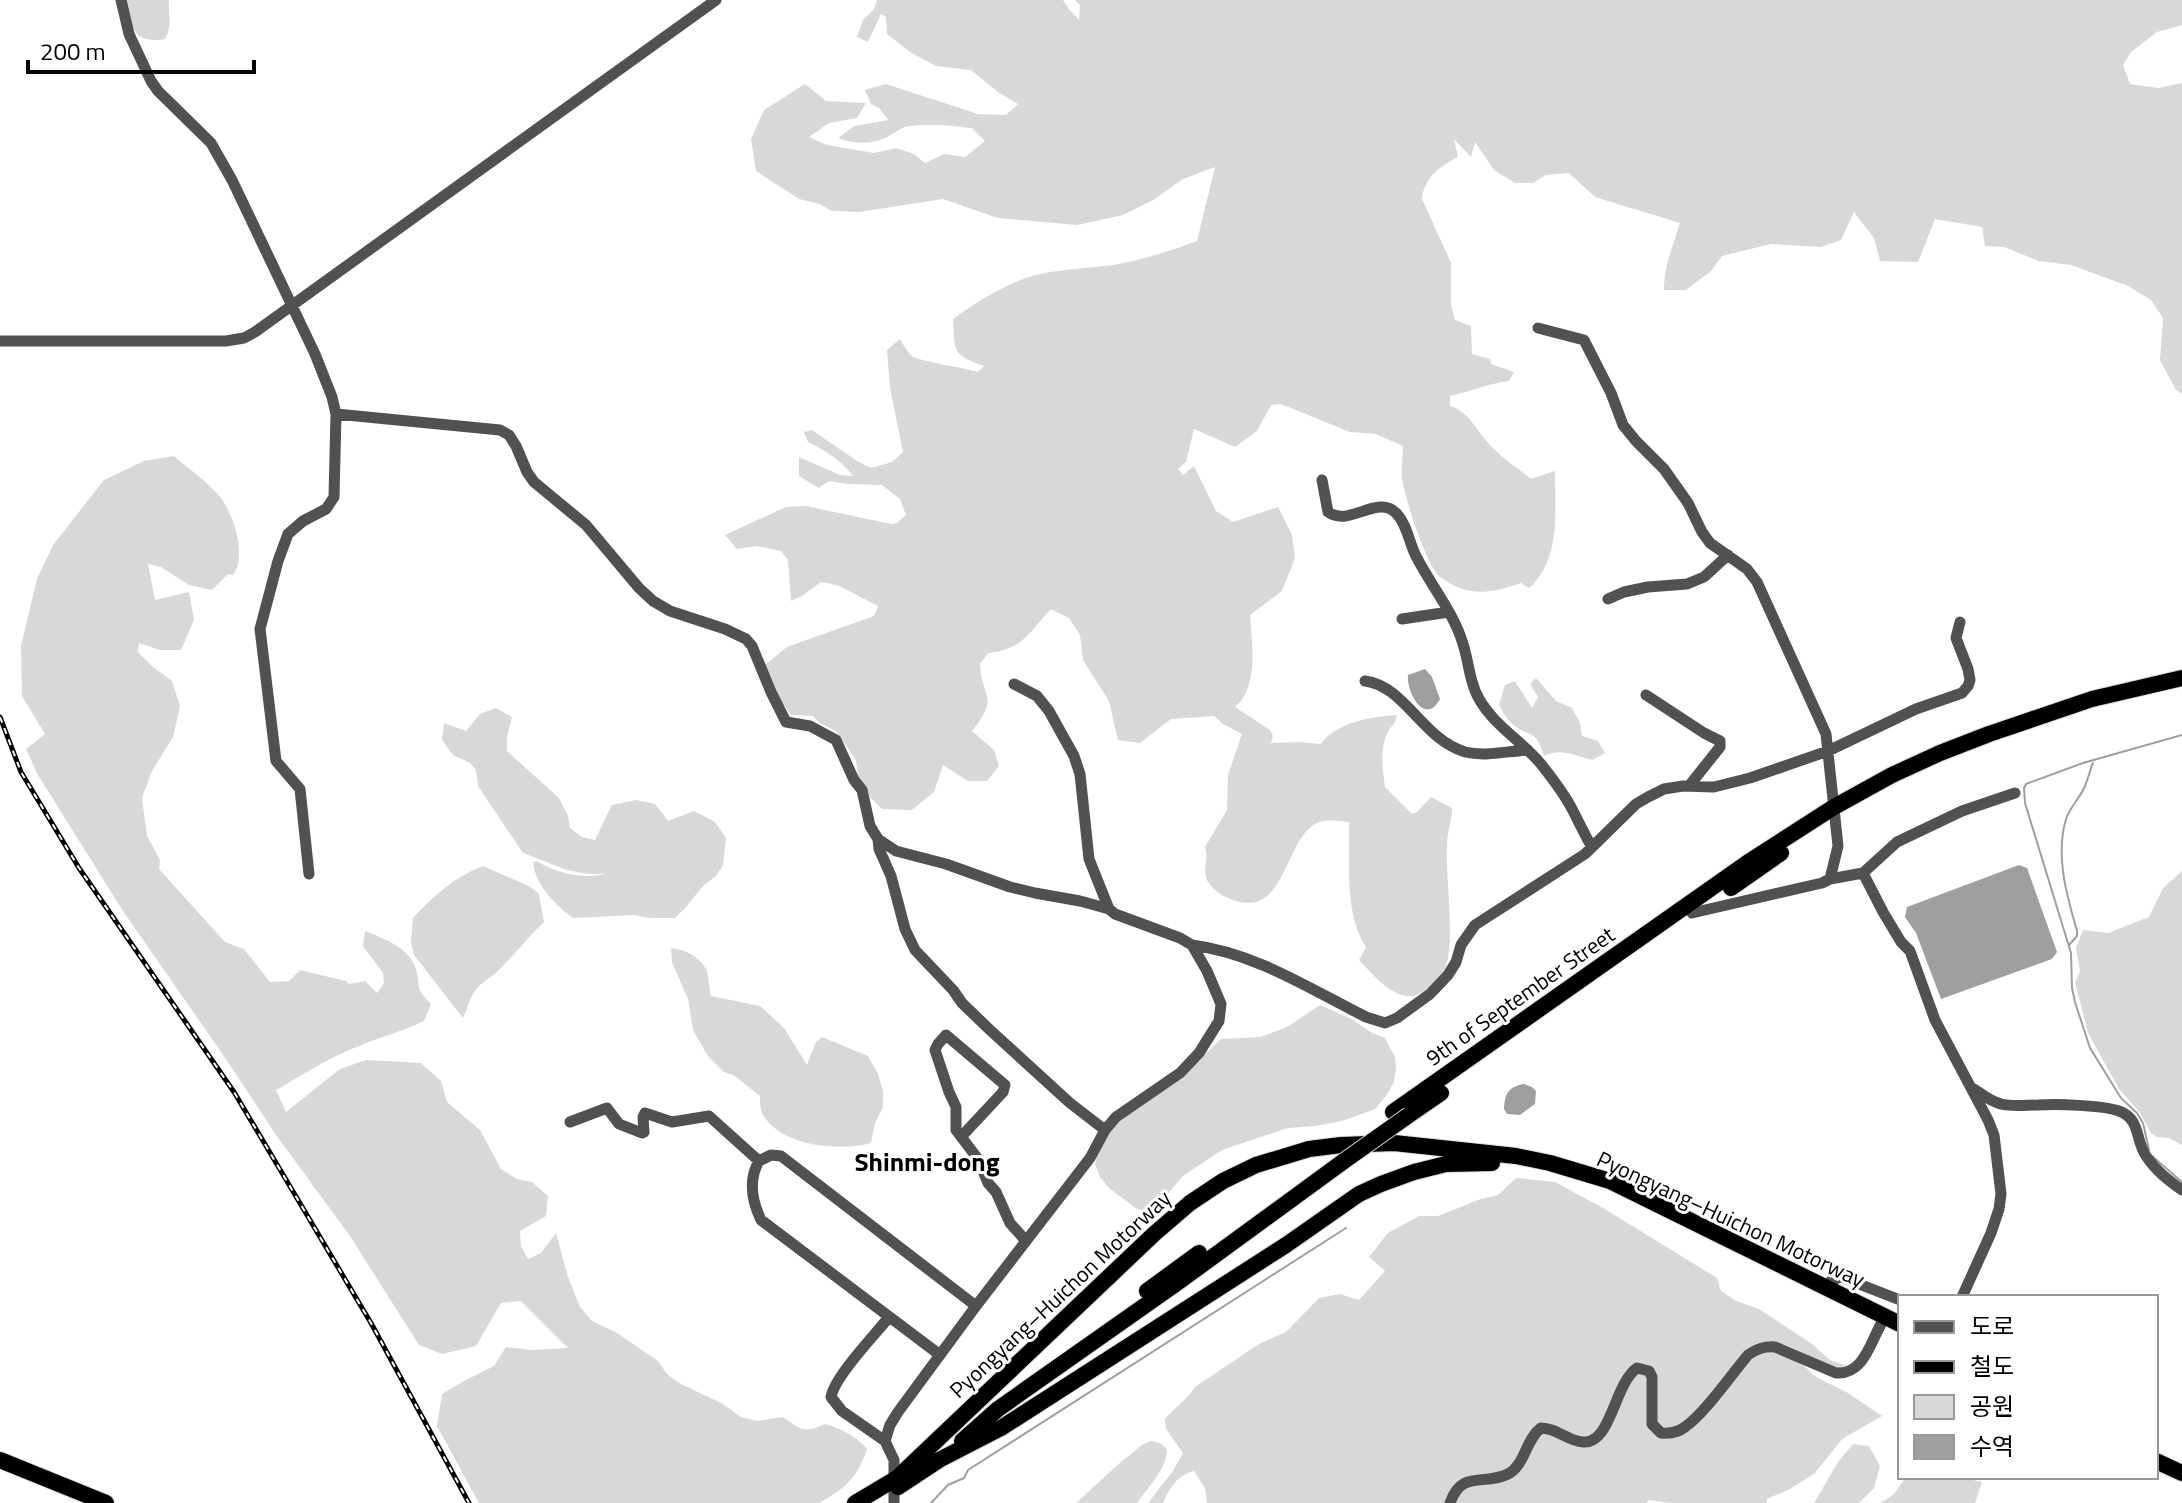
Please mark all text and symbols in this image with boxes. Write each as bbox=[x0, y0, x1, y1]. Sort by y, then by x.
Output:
scale bar bbox=[28, 24, 254, 74]
text: 200 m bbox=[40, 33, 106, 69]
street label: 9th of September Street bbox=[1418, 918, 1622, 1074]
district label: Shinmi-dong bbox=[854, 1142, 1000, 1181]
street label: Pyongyang–Huichon Motorway bbox=[1591, 1142, 1871, 1296]
street label: Pyongyang–Huichon Motorway bbox=[941, 1182, 1179, 1406]
legend bbox=[1898, 1295, 2158, 1479]
text: 도로 bbox=[1970, 1308, 2014, 1344]
text: 철도 bbox=[1970, 1348, 2014, 1384]
text: 공원 bbox=[1970, 1388, 2014, 1424]
text: 수역 bbox=[1970, 1428, 2014, 1464]

